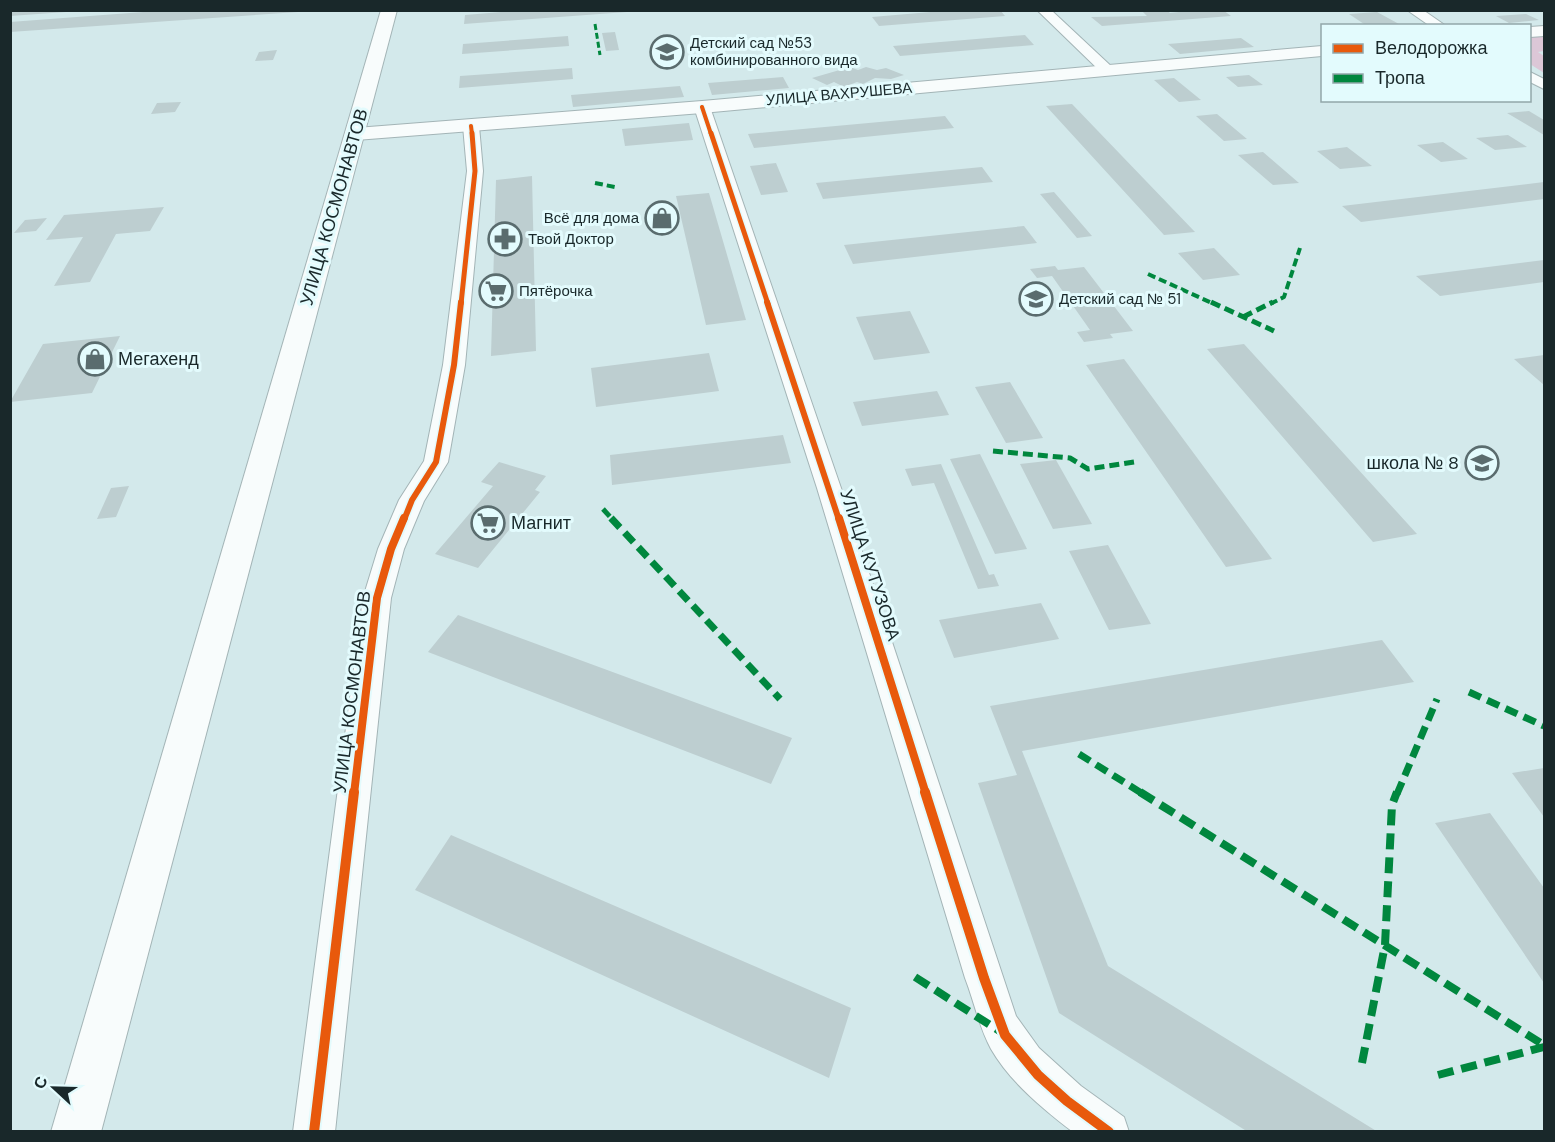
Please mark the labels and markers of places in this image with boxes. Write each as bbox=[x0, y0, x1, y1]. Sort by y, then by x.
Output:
place label: Детский сад №53 комбинированного вида bbox=[690, 33, 858, 70]
school or university icon: Детский сад №53 комбинированного вида bbox=[649, 34, 685, 70]
shop icon: Всё для дома bbox=[644, 200, 680, 236]
place label: Всё для дома bbox=[544, 208, 640, 228]
pharmacy icon: Твой Доктор bbox=[487, 221, 523, 257]
place label: Твой Доктор bbox=[528, 229, 614, 249]
supermarket icon: Пятёрочка bbox=[478, 273, 514, 309]
place label: Пятёрочка bbox=[519, 281, 593, 301]
school or university icon: Детский сад № 51 bbox=[1018, 281, 1054, 317]
place label: Детский сад № 51 bbox=[1059, 289, 1181, 309]
shop icon: Мегахенд bbox=[77, 341, 113, 377]
place label: Мегахенд bbox=[118, 347, 199, 371]
school or university icon: школа № 8 bbox=[1464, 445, 1500, 481]
place label: школа № 8 bbox=[1367, 451, 1459, 475]
supermarket icon: Магнит bbox=[470, 505, 506, 541]
place label: Магнит bbox=[511, 511, 571, 535]

